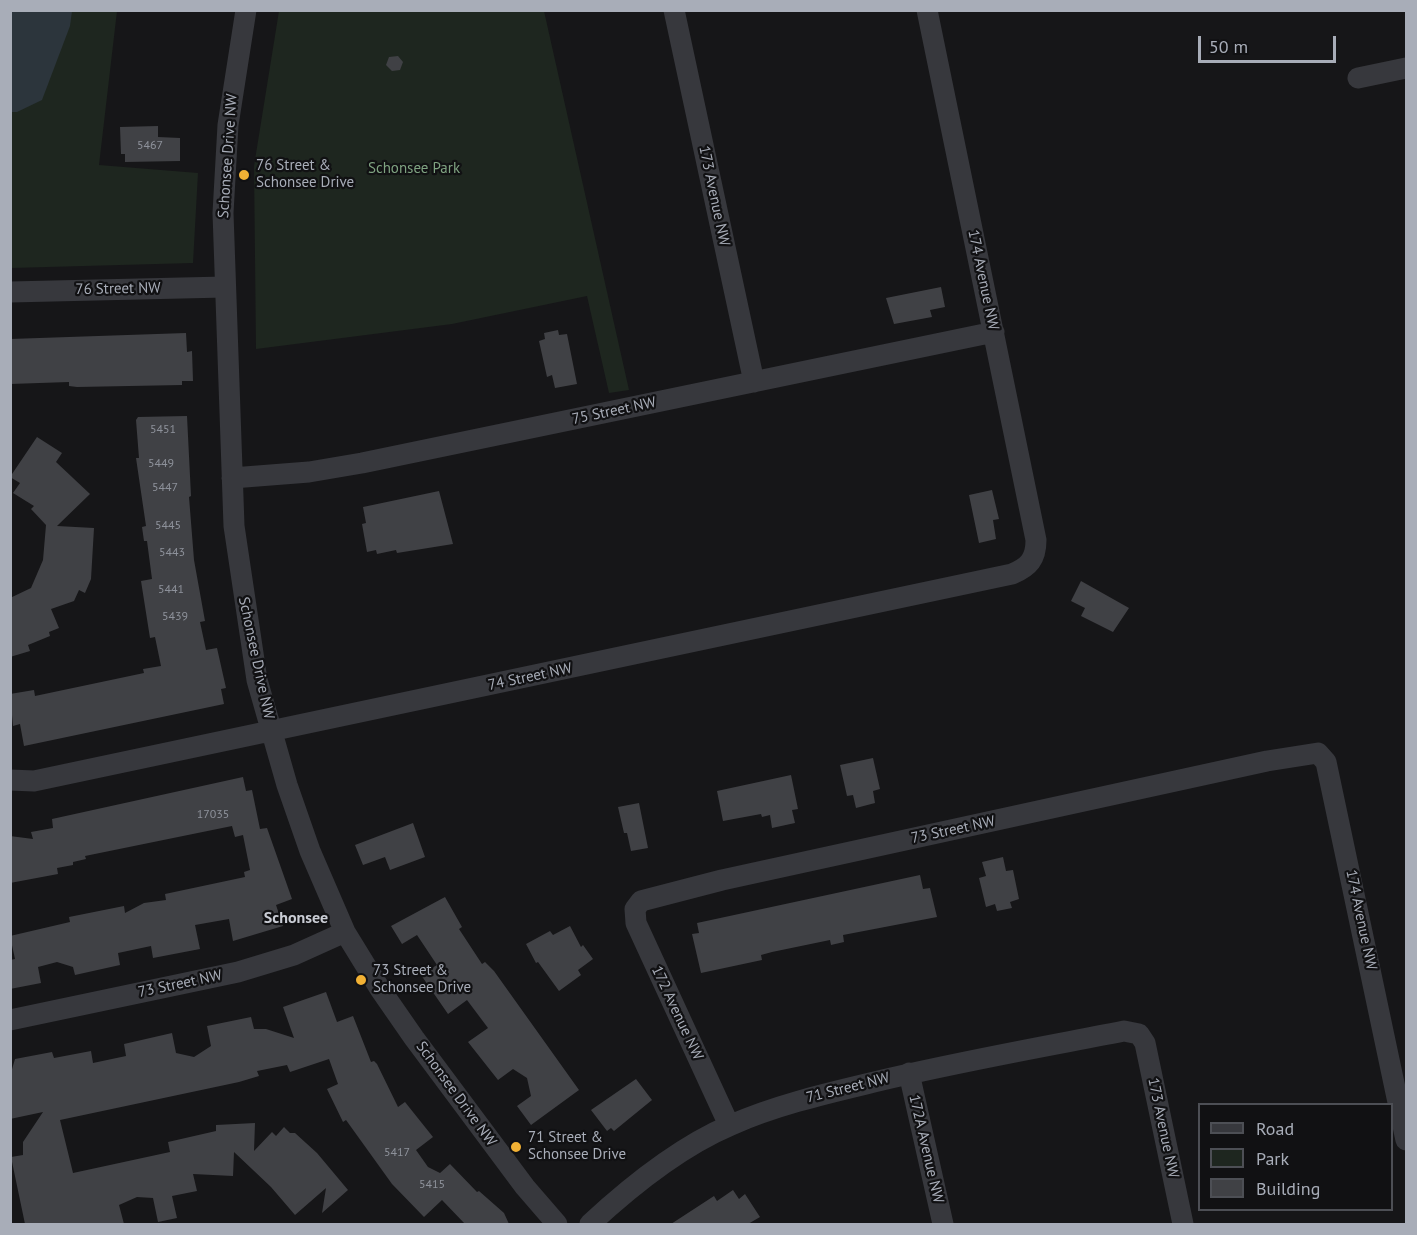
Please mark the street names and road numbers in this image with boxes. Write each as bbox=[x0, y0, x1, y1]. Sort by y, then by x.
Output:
street label: Schonsee Drive NW bbox=[215, 93, 241, 219]
street label: 173 Avenue NW bbox=[695, 144, 733, 248]
street label: 174 Avenue NW bbox=[964, 228, 1002, 332]
street label: 76 Street NW bbox=[75, 279, 161, 299]
street label: 75 Street NW bbox=[570, 393, 658, 429]
street label: Schonsee Drive NW bbox=[234, 595, 278, 721]
street label: 74 Street NW bbox=[486, 659, 574, 695]
street label: 73 Street NW bbox=[909, 812, 997, 848]
street label: 174 Avenue NW bbox=[1342, 868, 1380, 972]
street label: 172 Avenue NW bbox=[647, 963, 707, 1063]
street label: 73 Street NW bbox=[136, 966, 224, 1002]
street label: Schonsee Drive NW bbox=[412, 1038, 500, 1150]
street label: 71 Street NW bbox=[804, 1069, 892, 1107]
street label: 173 Avenue NW bbox=[1144, 1076, 1182, 1180]
street label: 172A Avenue NW bbox=[905, 1093, 947, 1205]

